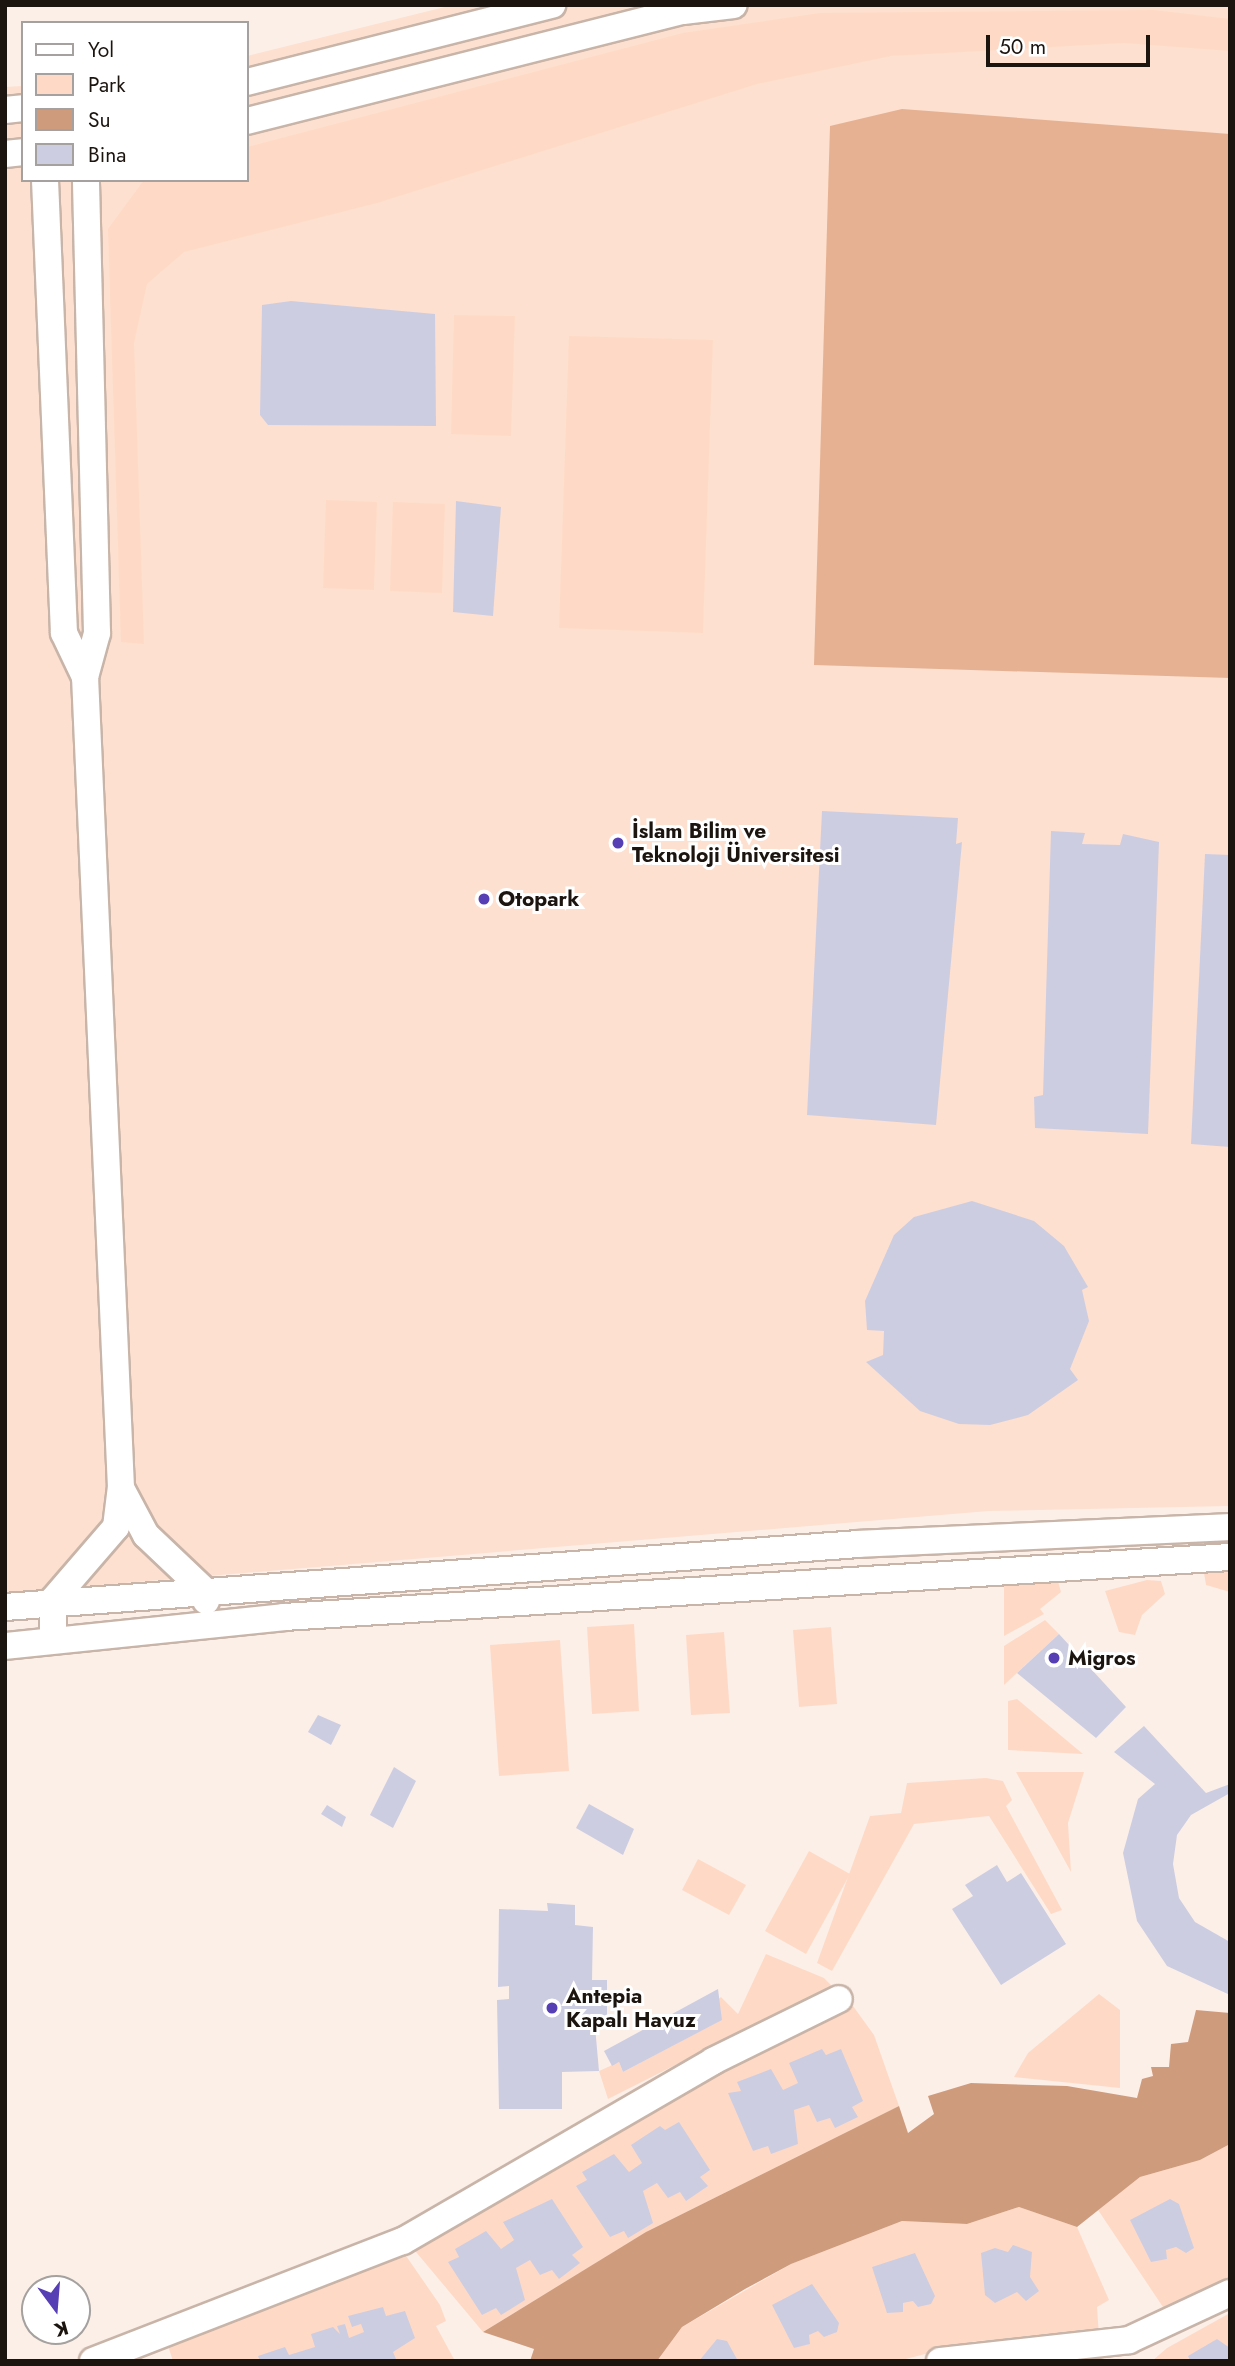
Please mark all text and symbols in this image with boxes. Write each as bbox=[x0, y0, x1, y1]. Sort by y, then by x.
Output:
legend bbox=[21, 21, 248, 182]
scale bar bbox=[990, 21, 1154, 65]
text: 50 m bbox=[999, 32, 1046, 62]
text: Yol bbox=[88, 35, 114, 65]
text: Park bbox=[88, 70, 125, 100]
text: Su bbox=[88, 105, 111, 135]
text: Bina bbox=[88, 140, 126, 170]
place label: İslam Bilim ve Teknoloji Üniversitesi bbox=[632, 818, 840, 868]
marker: İslam Bilim ve Teknoloji Üniversitesi bbox=[610, 835, 626, 851]
place label: Otopark bbox=[498, 886, 579, 912]
marker: Otopark bbox=[476, 891, 492, 907]
place label: Migros bbox=[1068, 1645, 1136, 1671]
marker: Migros bbox=[1046, 1650, 1062, 1666]
place label: Antepia Kapalı Havuz bbox=[566, 1983, 696, 2033]
marker: Antepia Kapalı Havuz bbox=[544, 2000, 560, 2016]
north arrow bbox=[21, 2275, 91, 2345]
text: K bbox=[51, 2314, 71, 2344]

